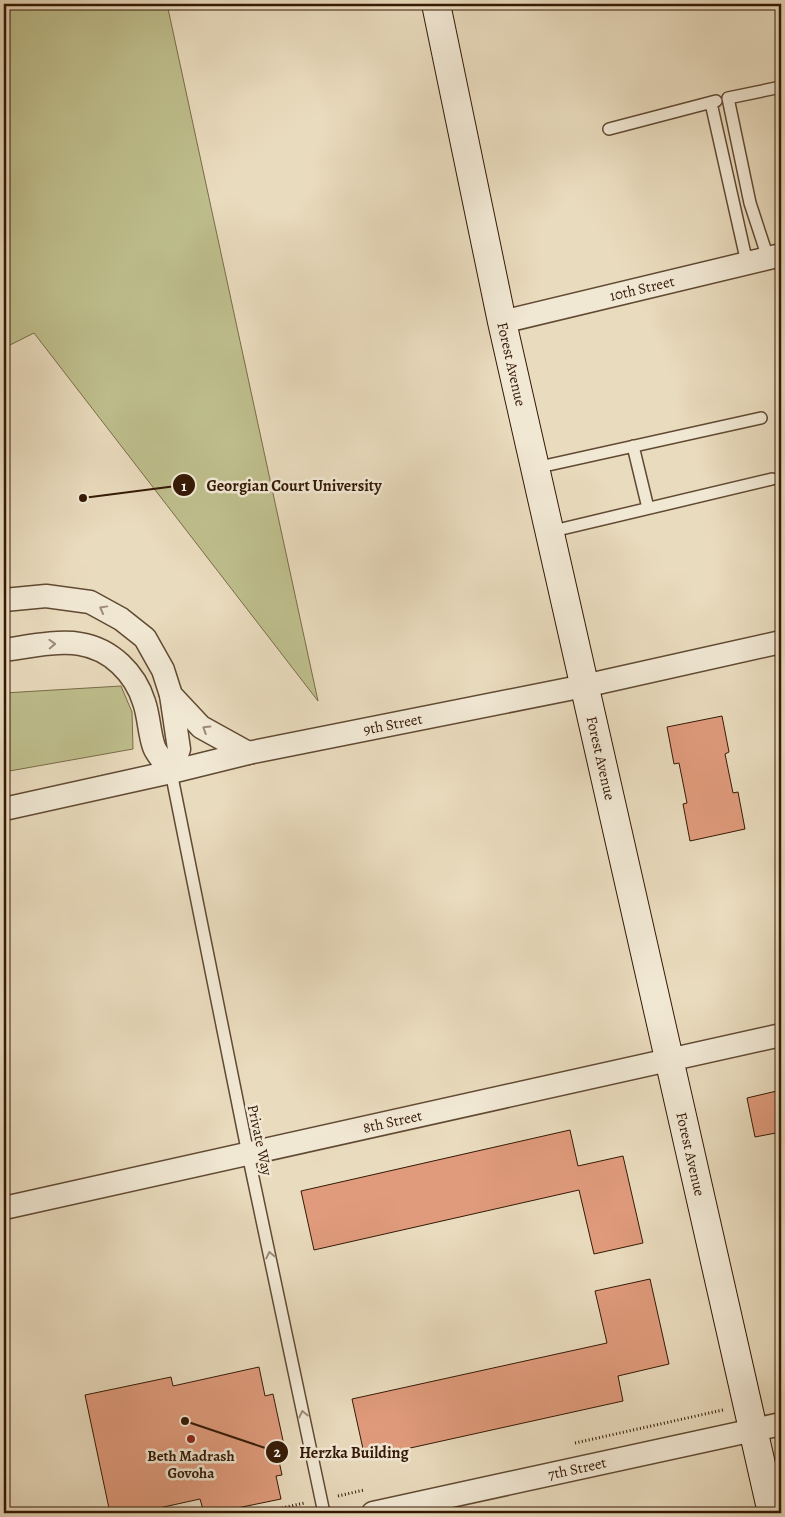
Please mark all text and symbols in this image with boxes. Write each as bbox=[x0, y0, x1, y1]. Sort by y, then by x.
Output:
street label: 10th Street bbox=[608, 271, 677, 306]
street label: Forest Avenue bbox=[492, 320, 531, 408]
callout: Georgian Court University bbox=[171, 470, 391, 501]
text: Georgian Court University bbox=[206, 475, 382, 497]
text: 1 bbox=[181, 476, 187, 496]
one-way arrow bbox=[100, 605, 109, 615]
one-way arrow bbox=[48, 639, 56, 649]
street label: 9th Street bbox=[362, 708, 424, 740]
street label: Forest Avenue bbox=[582, 714, 620, 802]
one-way arrow bbox=[202, 725, 211, 735]
street label: Private Way bbox=[243, 1103, 277, 1178]
street label: 8th Street bbox=[361, 1105, 424, 1138]
street label: Forest Avenue bbox=[671, 1110, 710, 1198]
one-way arrow bbox=[265, 1251, 275, 1260]
one-way arrow bbox=[298, 1410, 309, 1419]
marker: Beth Madrash Govoha bbox=[185, 1433, 197, 1445]
callout: Herzka Building bbox=[264, 1437, 419, 1468]
text: 2 bbox=[273, 1442, 281, 1462]
text: Herzka Building bbox=[299, 1442, 410, 1464]
place label: Beth Madrash Govoha bbox=[147, 1446, 235, 1483]
street label: 7th Street bbox=[546, 1452, 608, 1485]

